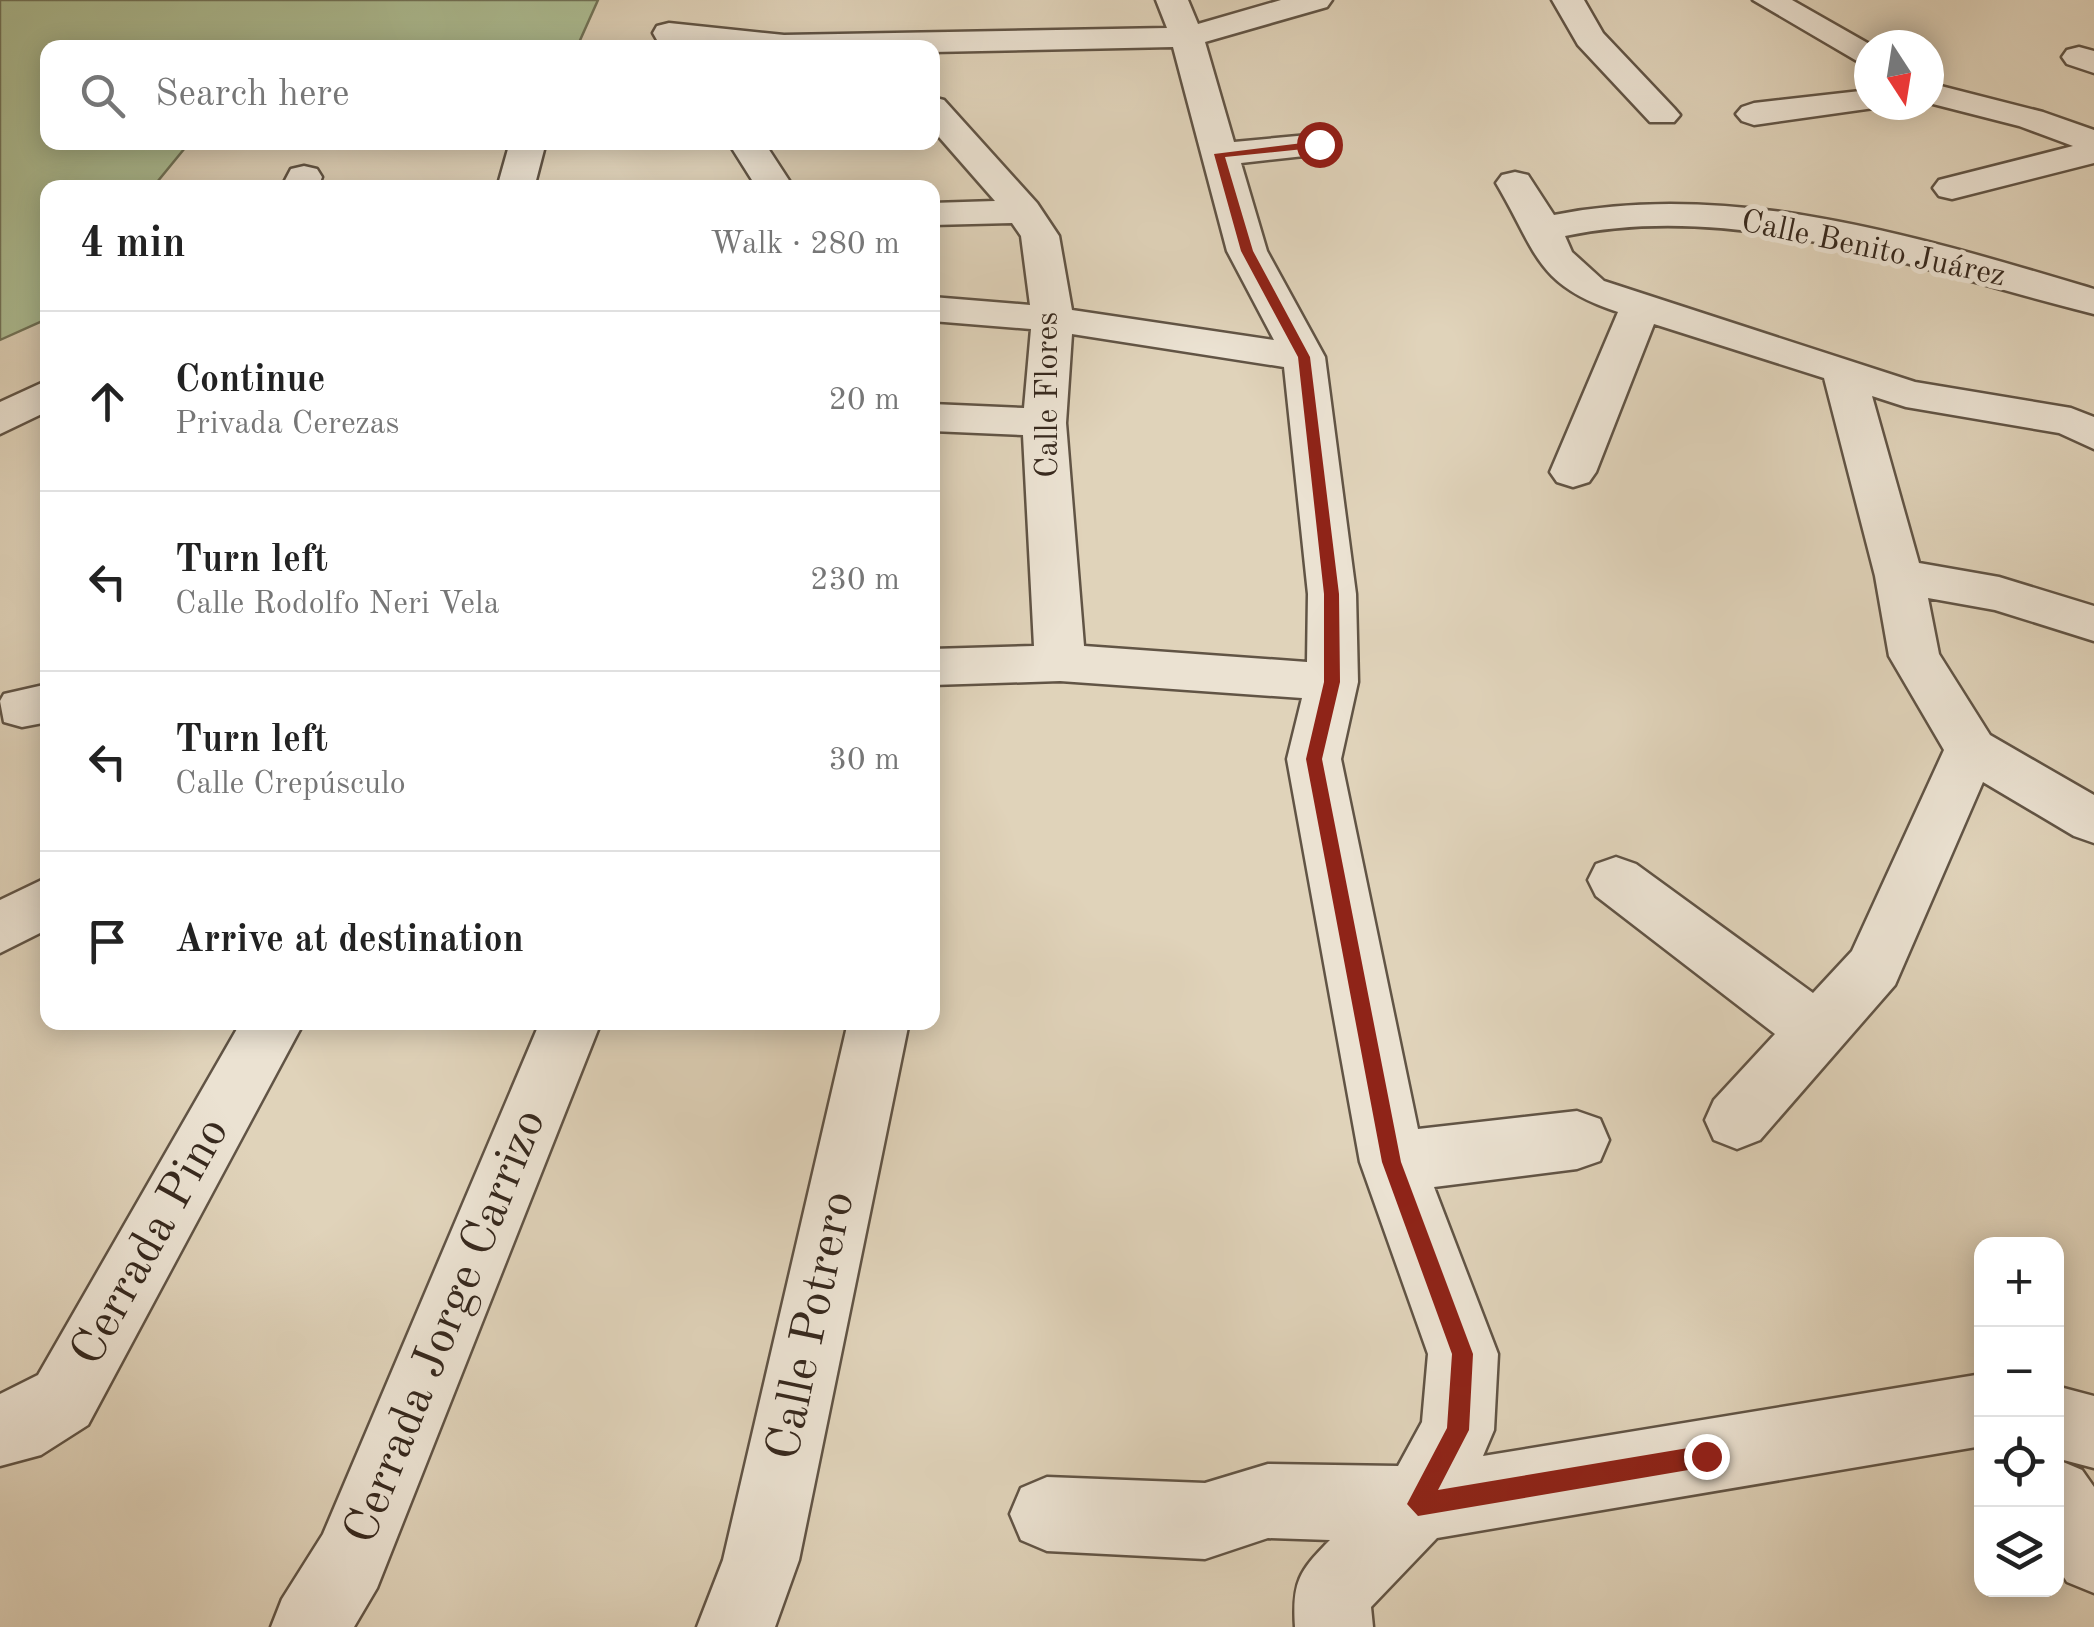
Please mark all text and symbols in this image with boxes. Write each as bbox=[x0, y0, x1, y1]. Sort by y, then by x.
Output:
north arrow bbox=[1854, 30, 1944, 120]
search box bbox=[40, 40, 940, 150]
icon: search bbox=[75, 68, 130, 123]
text: Search here bbox=[155, 76, 350, 114]
route start bbox=[1297, 122, 1343, 168]
street label: Calle Benito Juárez bbox=[1738, 206, 2008, 294]
text: 4 min bbox=[80, 224, 186, 266]
text: Walk · 280 m bbox=[710, 229, 900, 261]
street label: Calle Flores bbox=[1033, 312, 1065, 478]
text: Continue bbox=[175, 362, 325, 400]
icon: ahead bbox=[80, 374, 135, 429]
text: 20 m bbox=[829, 385, 900, 417]
text: Privada Cerezas bbox=[175, 409, 400, 441]
text: Turn left bbox=[175, 542, 328, 580]
icon: left bbox=[80, 554, 135, 609]
text: 230 m bbox=[810, 565, 900, 597]
text: Calle Rodolfo Neri Vela bbox=[175, 589, 499, 621]
text: Turn left bbox=[175, 722, 328, 760]
icon: left bbox=[80, 734, 135, 789]
text: 30 m bbox=[829, 745, 900, 777]
text: Calle Crepúsculo bbox=[175, 769, 406, 801]
icon: arrive bbox=[80, 914, 135, 969]
text: Arrive at destination bbox=[175, 922, 524, 960]
street label: Cerrada Jorge Carrizo bbox=[337, 1103, 555, 1551]
street label: Cerrada Pino bbox=[63, 1110, 239, 1374]
street label: Calle Potrero bbox=[760, 1187, 864, 1465]
map controls bbox=[1974, 1237, 2064, 1597]
button: + bbox=[1974, 1237, 2064, 1327]
button: − bbox=[1974, 1327, 2064, 1417]
button: locate bbox=[1974, 1417, 2064, 1507]
route end bbox=[1684, 1434, 1730, 1480]
button: layers bbox=[1974, 1507, 2064, 1597]

